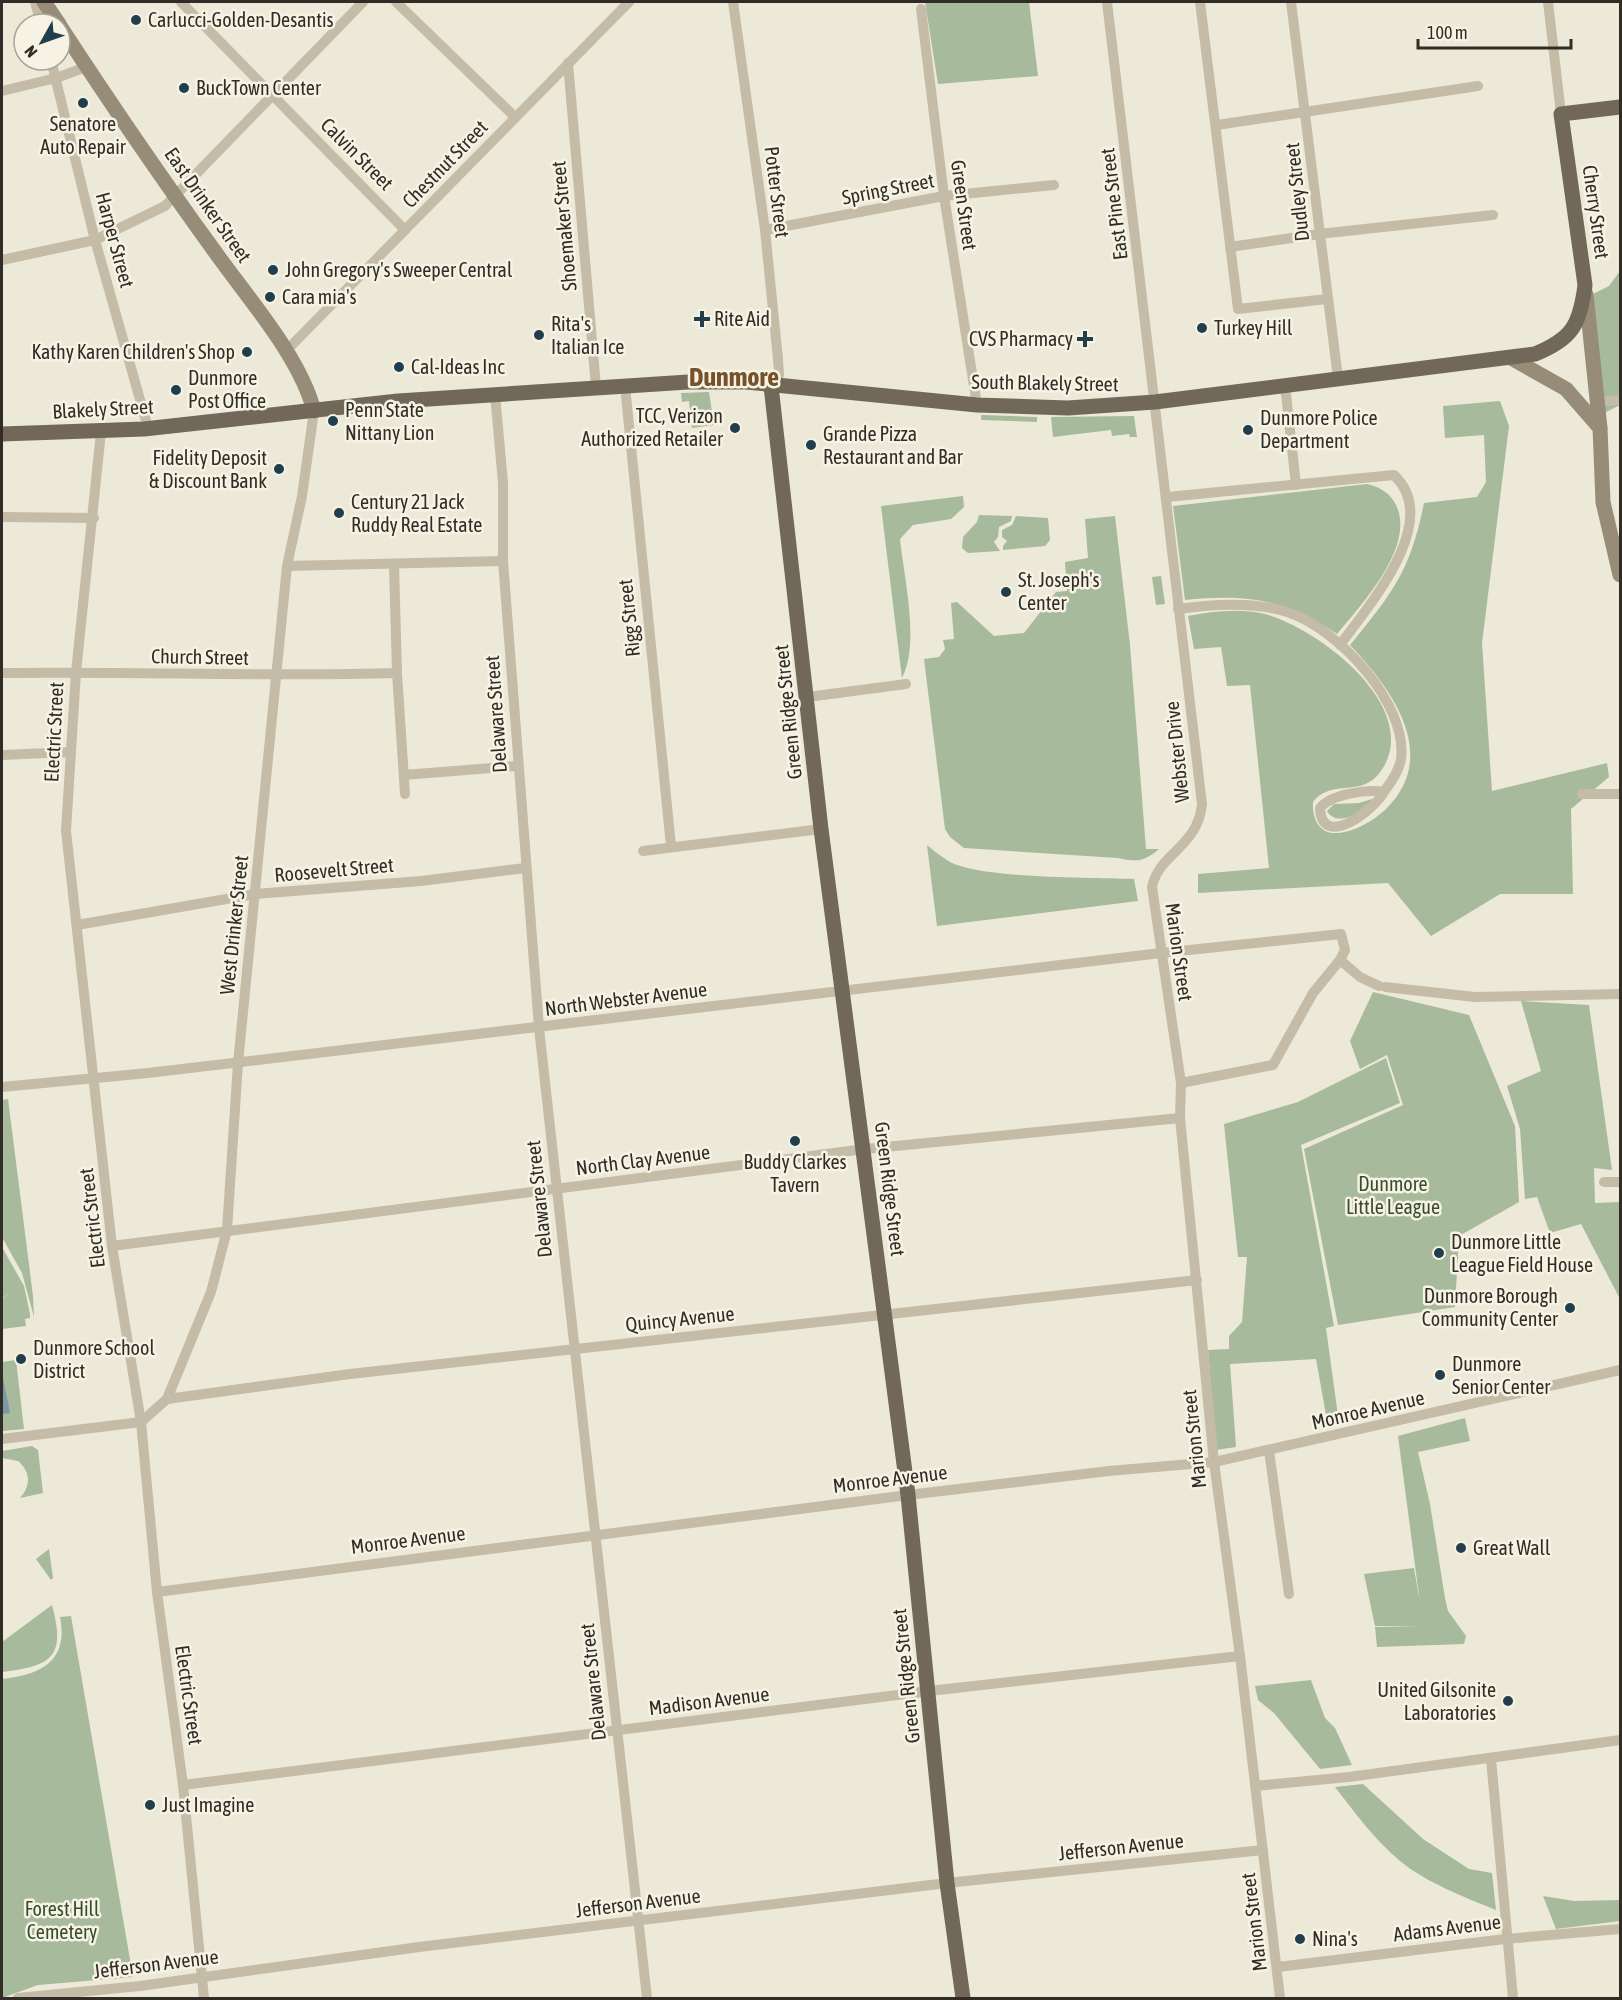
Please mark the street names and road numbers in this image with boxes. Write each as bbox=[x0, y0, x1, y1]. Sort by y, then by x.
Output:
street label: Calvin Street bbox=[316, 113, 398, 195]
street label: Chestnut Street bbox=[397, 115, 492, 212]
street label: Dudley Street bbox=[1280, 141, 1313, 243]
street label: East Drinker Street bbox=[160, 143, 257, 267]
street label: Potter Street bbox=[760, 145, 795, 239]
street label: East Pine Street bbox=[1095, 146, 1132, 261]
street label: Green Street bbox=[947, 158, 982, 252]
street label: Shoemaker Street bbox=[546, 160, 581, 292]
street label: Cherry Street bbox=[1579, 164, 1614, 261]
street label: Spring Street bbox=[840, 168, 936, 209]
street label: Harper Street bbox=[92, 190, 139, 290]
street label: South Blakely Street bbox=[971, 370, 1119, 395]
street label: Blakely Street bbox=[52, 394, 155, 423]
street label: Rigg Street bbox=[613, 578, 644, 658]
street label: Green Ridge Street bbox=[769, 643, 806, 780]
street label: Church Street bbox=[151, 644, 249, 669]
street label: Delaware Street bbox=[480, 654, 511, 773]
street label: Electric Street bbox=[39, 681, 68, 783]
street label: Webster Drive bbox=[1160, 700, 1193, 804]
street label: Roosevelt Street bbox=[273, 853, 395, 886]
street label: West Drinker Street bbox=[215, 854, 252, 996]
street label: Marion Street bbox=[1161, 901, 1198, 1003]
street label: North Webster Avenue bbox=[544, 977, 708, 1020]
street label: Green Ridge Street bbox=[871, 1121, 910, 1258]
street label: Delaware Street bbox=[521, 1139, 556, 1259]
street label: North Clay Avenue bbox=[575, 1140, 711, 1179]
street label: Electric Street bbox=[74, 1167, 109, 1269]
street label: Quincy Avenue bbox=[624, 1301, 736, 1336]
street label: Monroe Avenue bbox=[1309, 1385, 1426, 1434]
street label: Marion Street bbox=[1177, 1388, 1210, 1489]
street label: Monroe Avenue bbox=[831, 1460, 948, 1497]
street label: Monroe Avenue bbox=[349, 1521, 466, 1558]
street label: Green Ridge Street bbox=[887, 1607, 924, 1744]
street label: Delaware Street bbox=[575, 1622, 610, 1742]
street label: Electric Street bbox=[171, 1644, 208, 1746]
street label: Madison Avenue bbox=[647, 1682, 770, 1719]
street label: Jefferson Avenue bbox=[1057, 1829, 1185, 1865]
street label: Marion Street bbox=[1236, 1871, 1271, 1973]
street label: Jefferson Avenue bbox=[574, 1883, 702, 1922]
street label: Adams Avenue bbox=[1392, 1909, 1502, 1946]
street label: Jefferson Avenue bbox=[92, 1944, 220, 1983]

